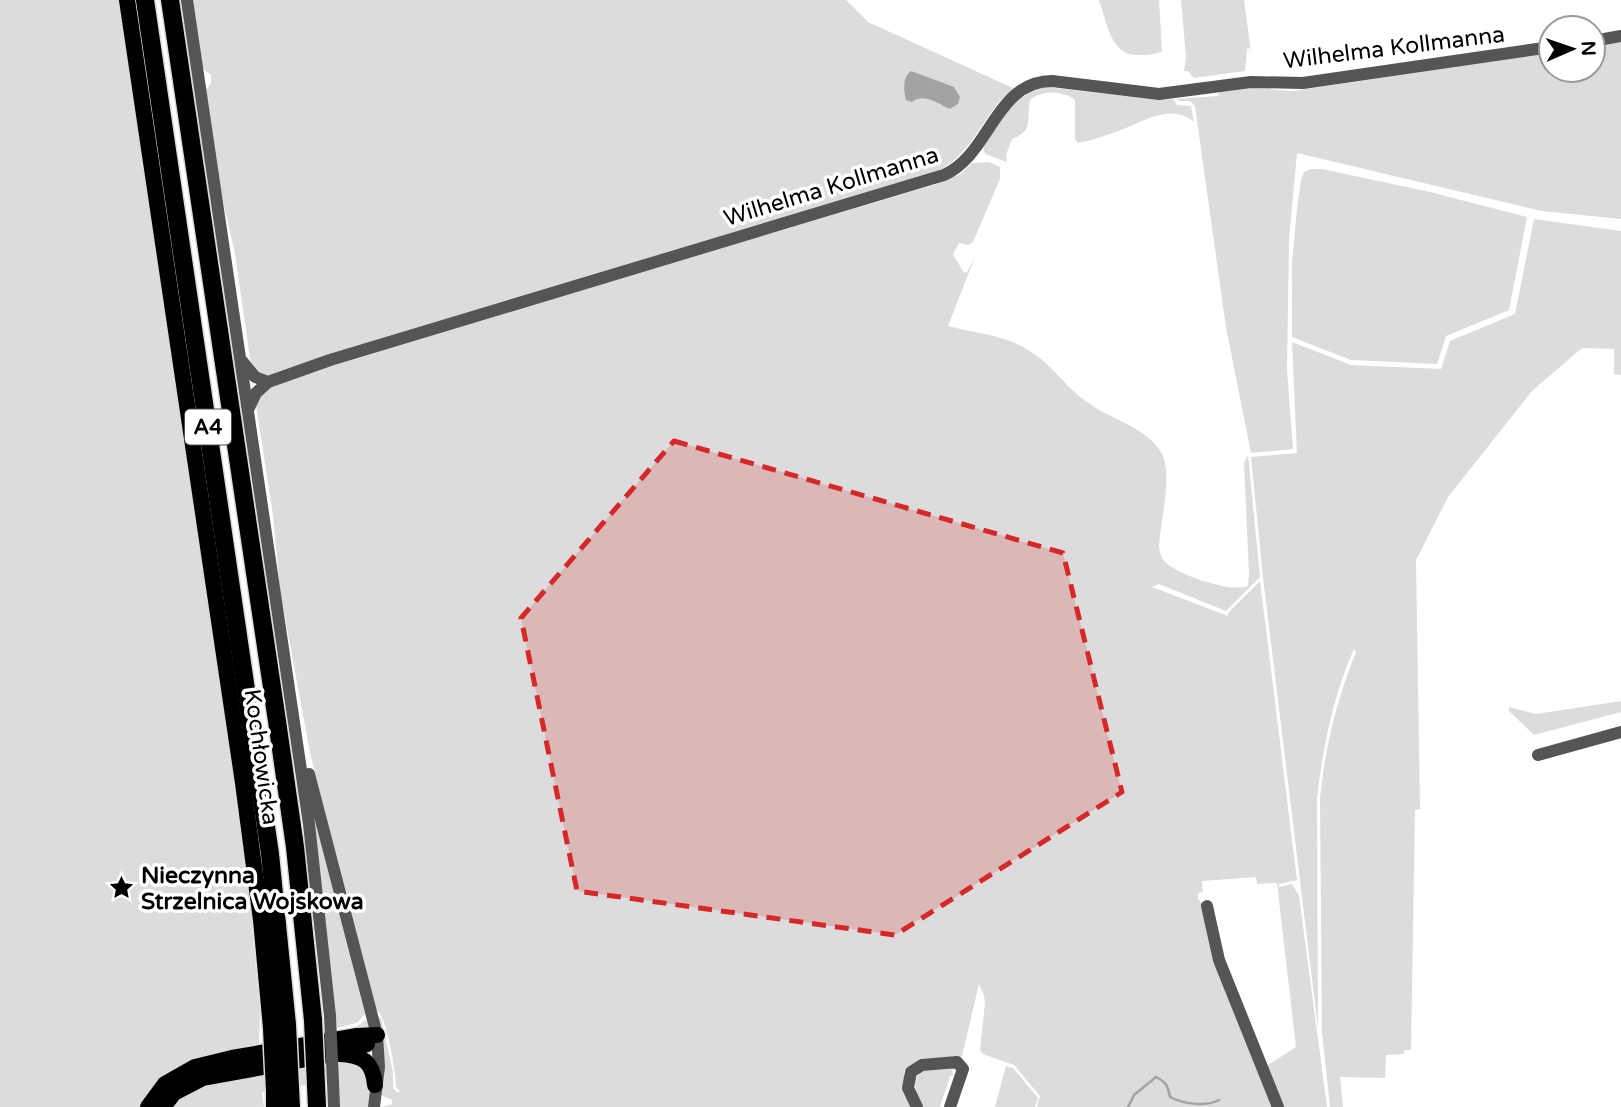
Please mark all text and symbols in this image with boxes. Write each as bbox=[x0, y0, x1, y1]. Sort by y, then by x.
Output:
north arrow bbox=[1537, 14, 1607, 84]
street label: Wilhelma Kollmanna bbox=[1282, 21, 1507, 75]
text: N bbox=[1577, 40, 1599, 56]
street label: Wilhelma Kollmanna bbox=[721, 141, 942, 233]
road number: A4 bbox=[185, 410, 231, 444]
street label: Kochłowicka bbox=[238, 687, 284, 827]
place label: Nieczynna Strzelnica Wojskowa bbox=[141, 862, 364, 916]
place icon: Nieczynna Strzelnica Wojskowa bbox=[107, 874, 135, 902]

